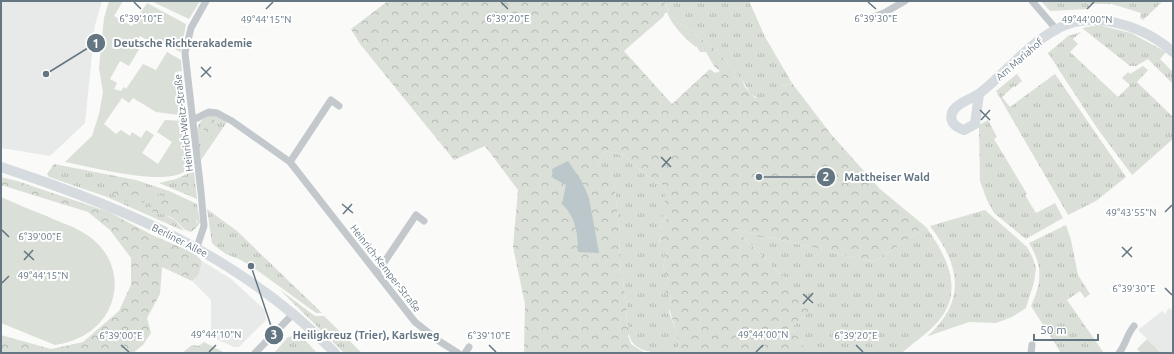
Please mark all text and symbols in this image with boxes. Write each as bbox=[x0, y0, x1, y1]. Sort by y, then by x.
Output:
text: 6°39'10"E bbox=[119, 13, 163, 24]
text: 6°39'20"E bbox=[486, 13, 530, 24]
text: 6°39'30"E bbox=[854, 13, 898, 24]
text: 49°44'15"N bbox=[241, 14, 291, 25]
text: 49°44'00"N bbox=[1062, 14, 1112, 25]
callout: Deutsche Richterakademie bbox=[86, 32, 261, 55]
street label: Am Mariahof bbox=[994, 36, 1045, 83]
text: 1 bbox=[93, 37, 99, 50]
text: Deutsche Richterakademie bbox=[114, 37, 252, 49]
street label: Heinrich-Weitz-Straße bbox=[172, 74, 195, 172]
callout: Mattheiser Wald bbox=[816, 166, 938, 188]
text: 2 bbox=[823, 170, 830, 183]
text: Mattheiser Wald bbox=[844, 171, 930, 183]
text: 49°43'55"N bbox=[1106, 207, 1156, 218]
street label: Berliner Allee bbox=[150, 222, 209, 259]
street label: Heinrich-Kemper-Straße bbox=[348, 222, 423, 314]
text: 6°39'00"E bbox=[18, 231, 62, 242]
text: 49°44'15"N bbox=[18, 270, 68, 281]
text: 6°39'30"E bbox=[1112, 283, 1156, 294]
scale bar bbox=[1034, 316, 1098, 342]
text: 50 m bbox=[1040, 323, 1067, 336]
callout: Heiligkreuz (Trier), Karlsweg bbox=[264, 324, 447, 347]
text: 3 bbox=[271, 328, 277, 341]
text: 49°44'10"N bbox=[191, 329, 241, 340]
text: Heiligkreuz (Trier), Karlsweg bbox=[293, 329, 439, 342]
text: 49°44'00"N bbox=[738, 329, 788, 340]
text: 6°39'00"E bbox=[99, 330, 143, 341]
text: 6°39'10"E bbox=[467, 330, 511, 341]
text: 6°39'20"E bbox=[834, 330, 878, 341]

